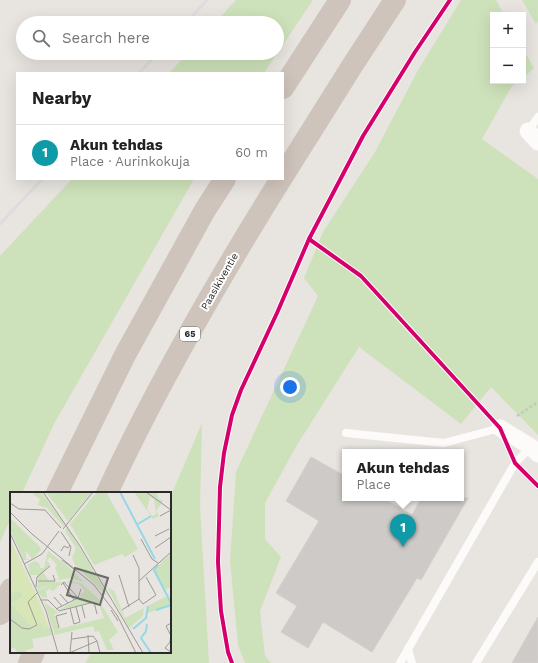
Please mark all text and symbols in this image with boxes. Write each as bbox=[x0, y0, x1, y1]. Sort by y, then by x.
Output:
map controls bbox=[490, 12, 526, 84]
button: + bbox=[490, 12, 526, 48]
search box bbox=[16, 16, 284, 60]
icon: search bbox=[30, 27, 52, 49]
text: Search here bbox=[62, 29, 150, 47]
button: − bbox=[490, 48, 526, 84]
text: Nearby bbox=[32, 88, 91, 108]
text: Akun tehdas bbox=[70, 136, 163, 154]
text: 1 bbox=[42, 145, 48, 160]
text: 60 m bbox=[235, 145, 268, 160]
text: Place · Aurinkokuja bbox=[70, 154, 190, 169]
street label: Paasikiventie bbox=[199, 251, 240, 311]
road number: 65 bbox=[180, 327, 200, 341]
your location bbox=[280, 377, 300, 397]
popup bbox=[342, 449, 464, 501]
text: Akun tehdas bbox=[357, 459, 449, 477]
text: Place bbox=[357, 477, 391, 492]
inset map bbox=[10, 492, 171, 653]
pin: 1 bbox=[390, 514, 416, 547]

